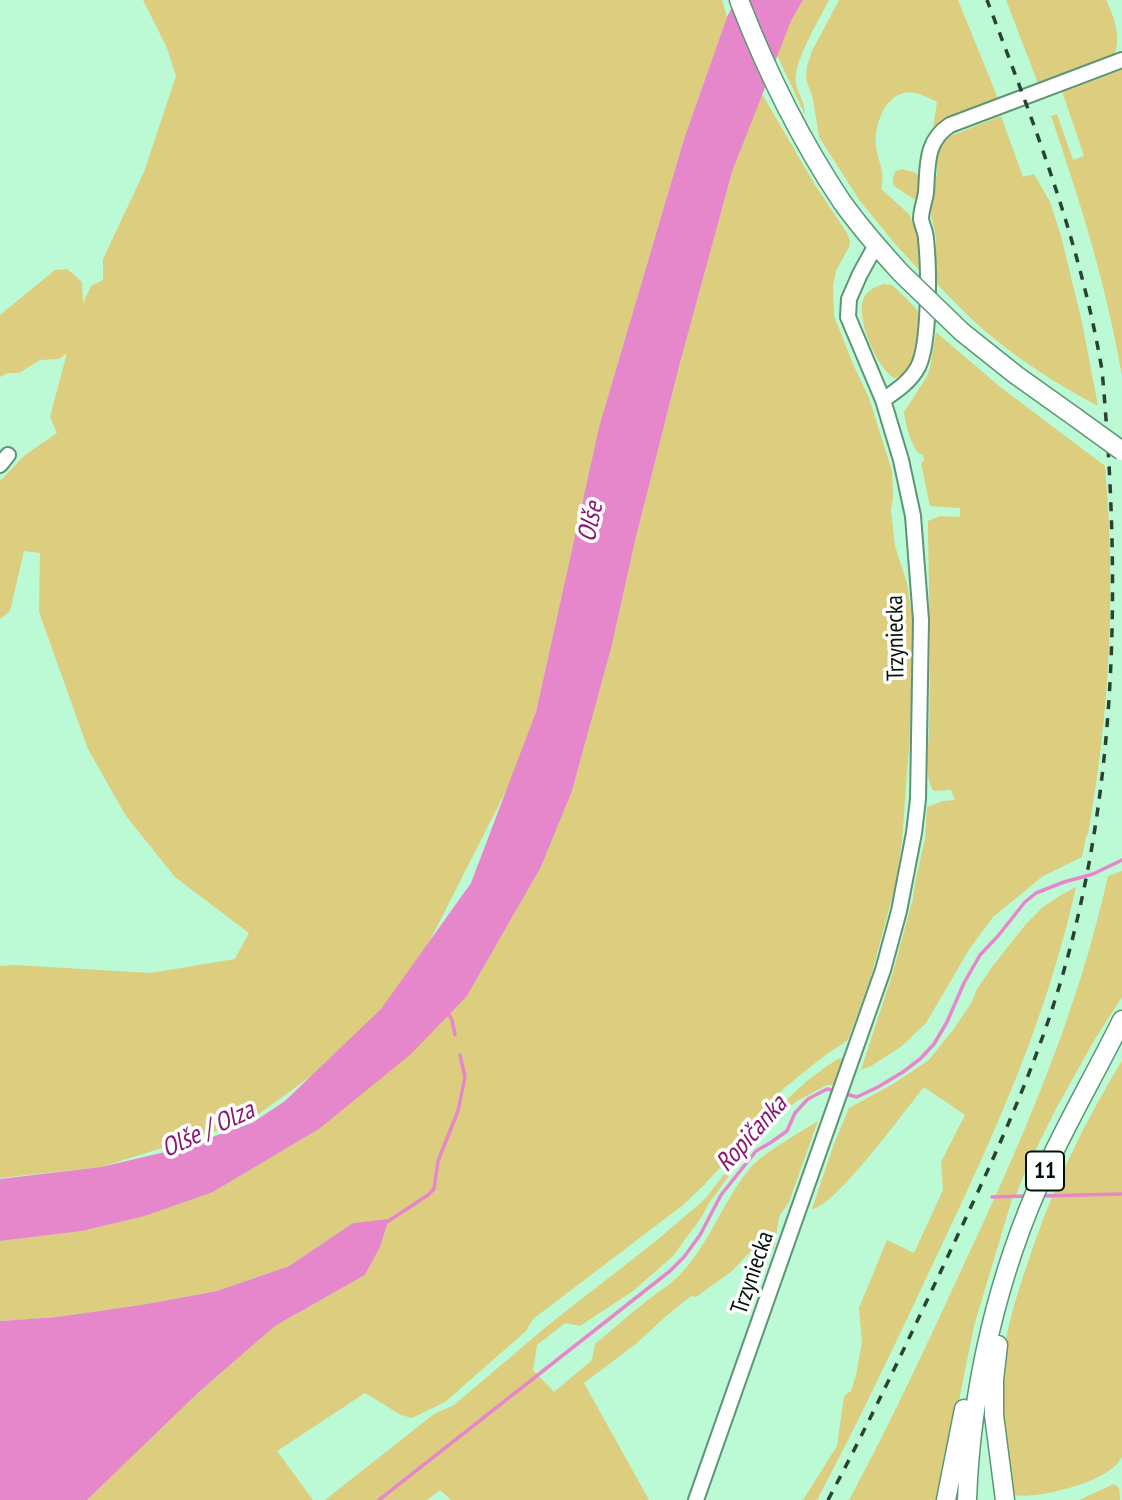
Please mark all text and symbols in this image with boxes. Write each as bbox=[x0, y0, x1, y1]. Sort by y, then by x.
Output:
water label: Olše bbox=[572, 499, 610, 545]
street label: Trzyniecka bbox=[881, 595, 911, 681]
water label: Ropičanka bbox=[710, 1090, 794, 1178]
water label: Olše / Olza bbox=[157, 1095, 259, 1165]
road number: 11 bbox=[1026, 1152, 1064, 1190]
street label: Trzyniecka bbox=[725, 1228, 781, 1318]

